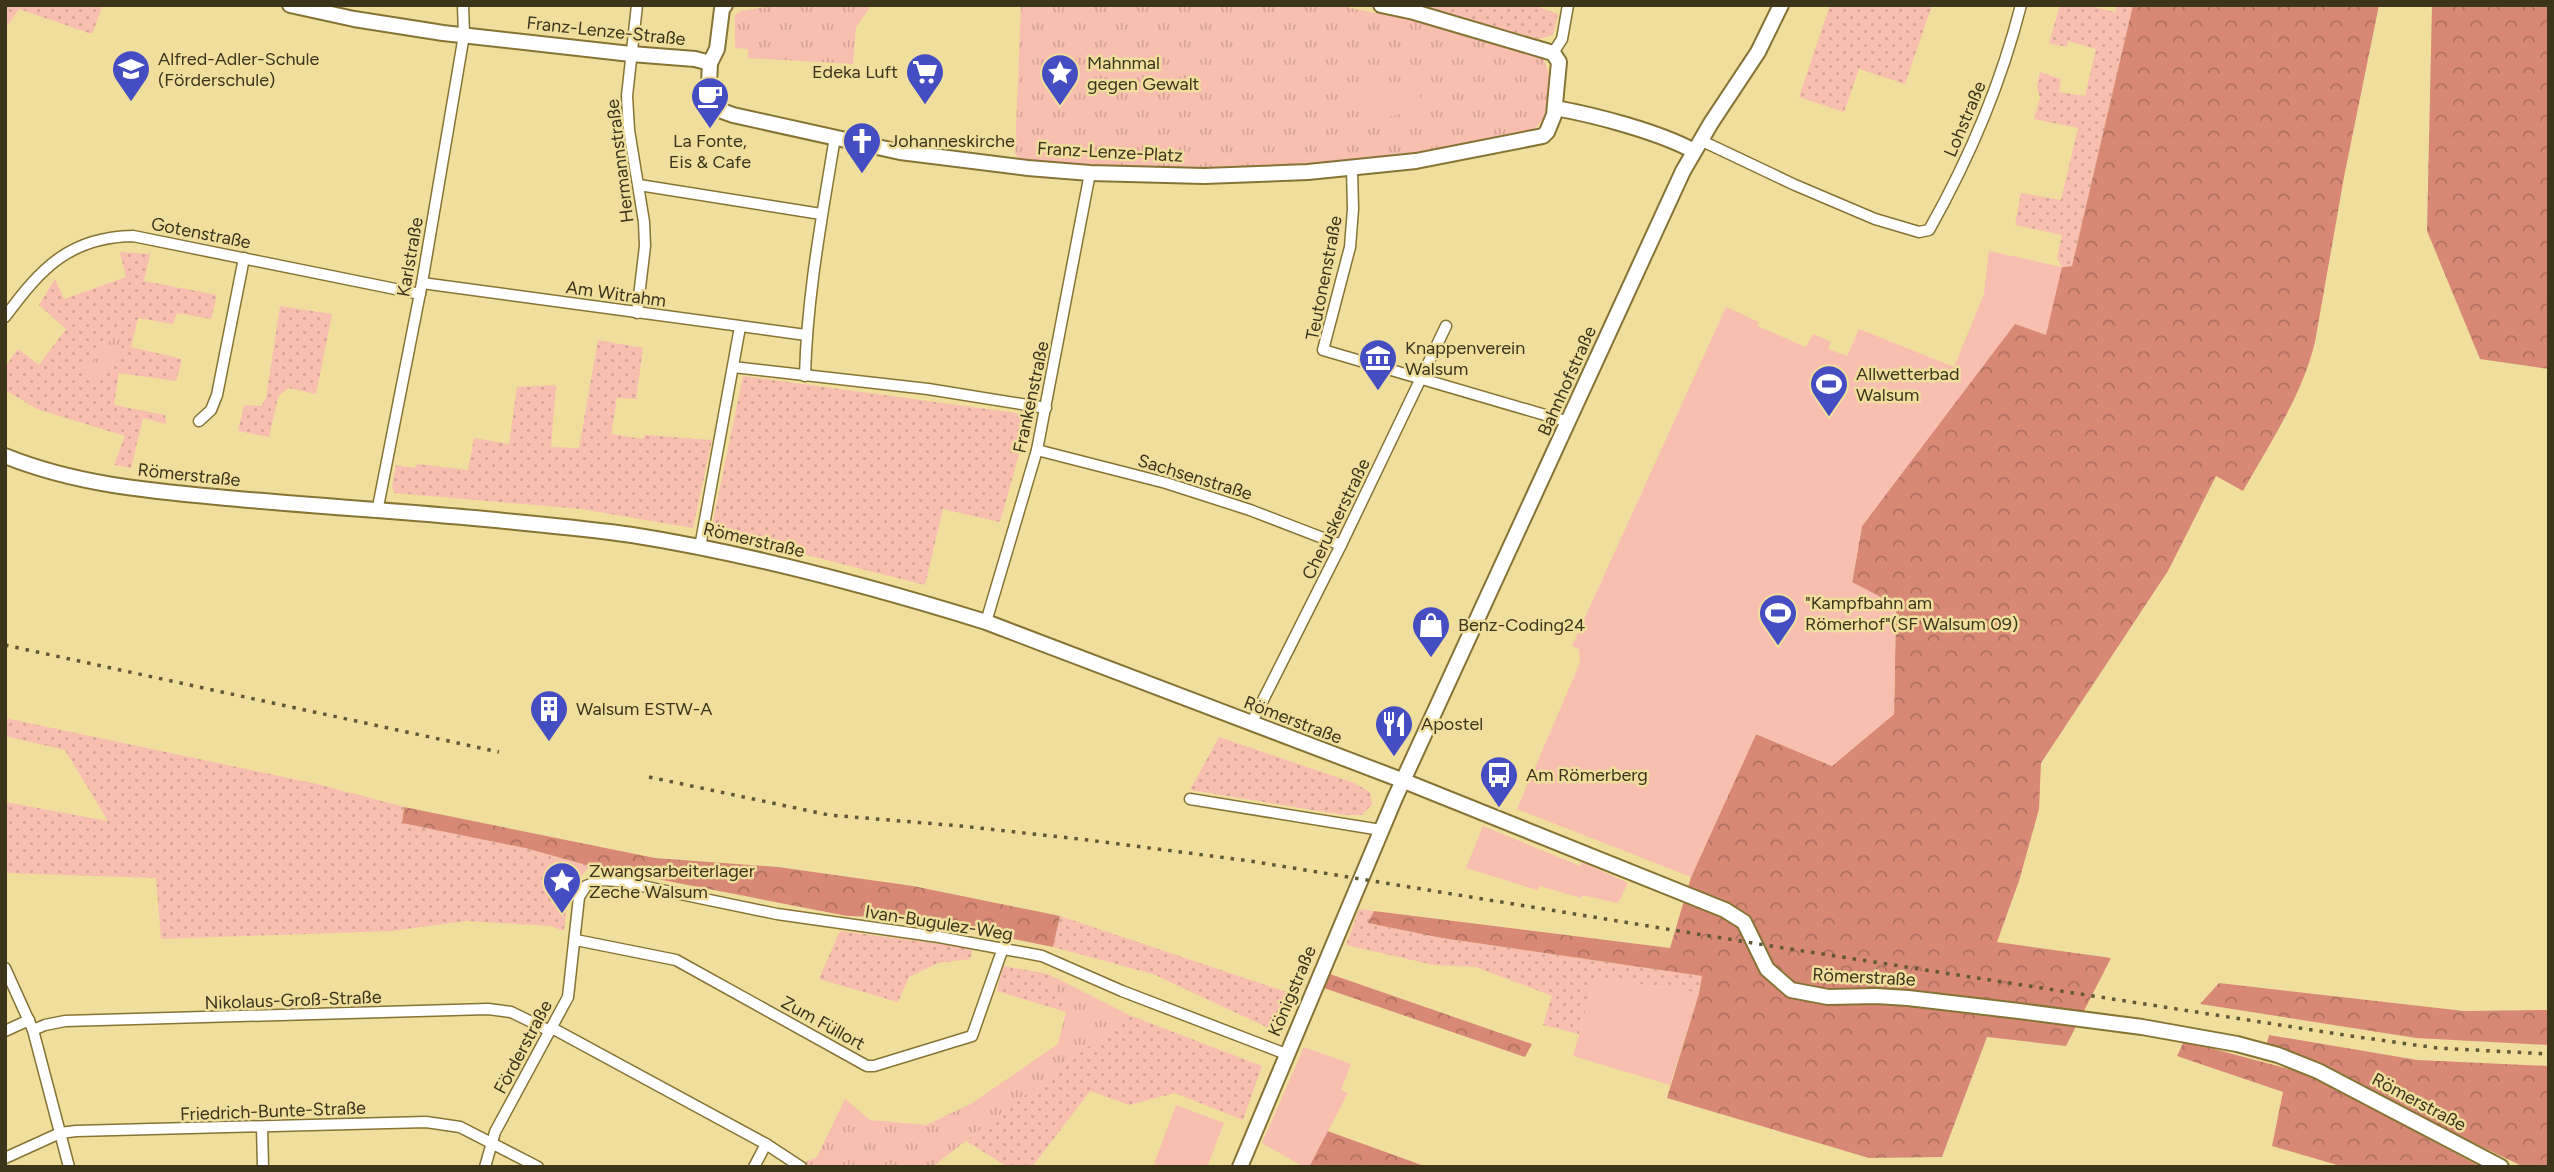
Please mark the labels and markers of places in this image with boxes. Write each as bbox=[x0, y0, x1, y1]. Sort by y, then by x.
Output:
school or university icon: Alfred-Adler-Schule (Förderschule) bbox=[110, 48, 152, 103]
place label: Alfred-Adler-Schule (Förderschule) bbox=[158, 48, 320, 91]
supermarket icon: Edeka Luft bbox=[904, 51, 946, 106]
place icon: Mahnmal gegen Gewalt bbox=[1039, 52, 1081, 107]
place label: Mahnmal gegen Gewalt bbox=[1087, 52, 1200, 95]
place label: Edeka Luft bbox=[812, 61, 898, 83]
cafe icon: La Fonte, Eis & Cafe bbox=[689, 75, 731, 130]
church icon: Johanneskirche bbox=[841, 120, 883, 175]
place label: La Fonte, Eis & Cafe bbox=[669, 130, 751, 173]
place label: Johanneskirche bbox=[889, 130, 1015, 152]
museum icon: Knappenverein Walsum bbox=[1357, 337, 1399, 392]
place label: Knappenverein Walsum bbox=[1405, 337, 1525, 380]
sports icon: Allwetterbad Walsum bbox=[1808, 363, 1850, 418]
place label: Allwetterbad Walsum bbox=[1856, 363, 1960, 406]
sports icon: "Kampfbahn am Römerhof"(SF Walsum 09) bbox=[1757, 592, 1799, 647]
place label: "Kampfbahn am Römerhof"(SF Walsum 09) bbox=[1805, 592, 2018, 635]
shop icon: Benz-Coding24 bbox=[1410, 604, 1452, 659]
place label: Benz-Coding24 bbox=[1458, 614, 1585, 636]
building icon: Walsum ESTW-A bbox=[528, 688, 570, 743]
place label: Walsum ESTW-A bbox=[576, 698, 713, 720]
restaurant icon: Apostel bbox=[1373, 703, 1415, 758]
place label: Apostel bbox=[1421, 713, 1483, 735]
bus stop icon: Am Römerberg bbox=[1478, 754, 1520, 809]
place label: Am Römerberg bbox=[1526, 764, 1648, 786]
place icon: Zwangsarbeiterlager Zeche Walsum bbox=[541, 860, 583, 915]
place label: Zwangsarbeiterlager Zeche Walsum bbox=[589, 860, 755, 903]

